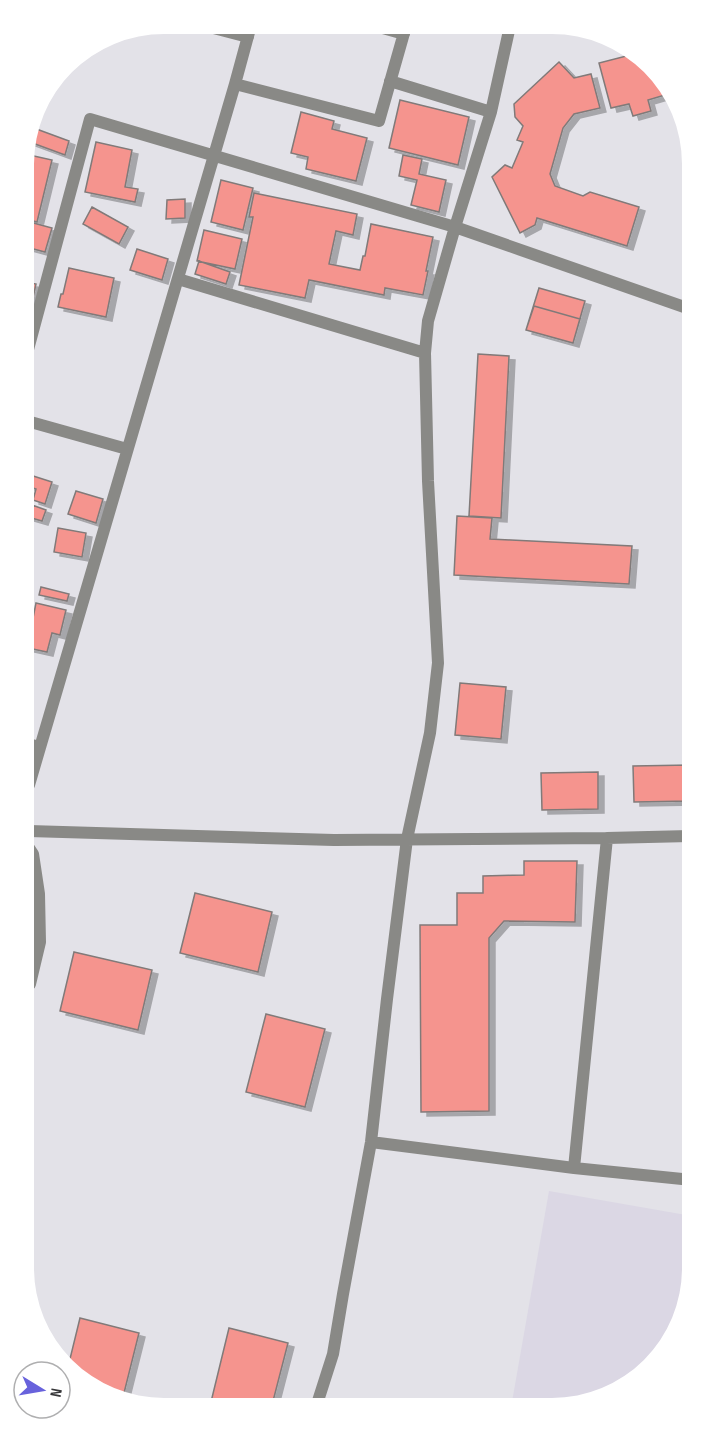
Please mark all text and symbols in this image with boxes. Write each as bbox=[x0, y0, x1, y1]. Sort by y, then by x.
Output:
north arrow bbox=[12, 1360, 72, 1420]
text: N bbox=[45, 1387, 65, 1399]

